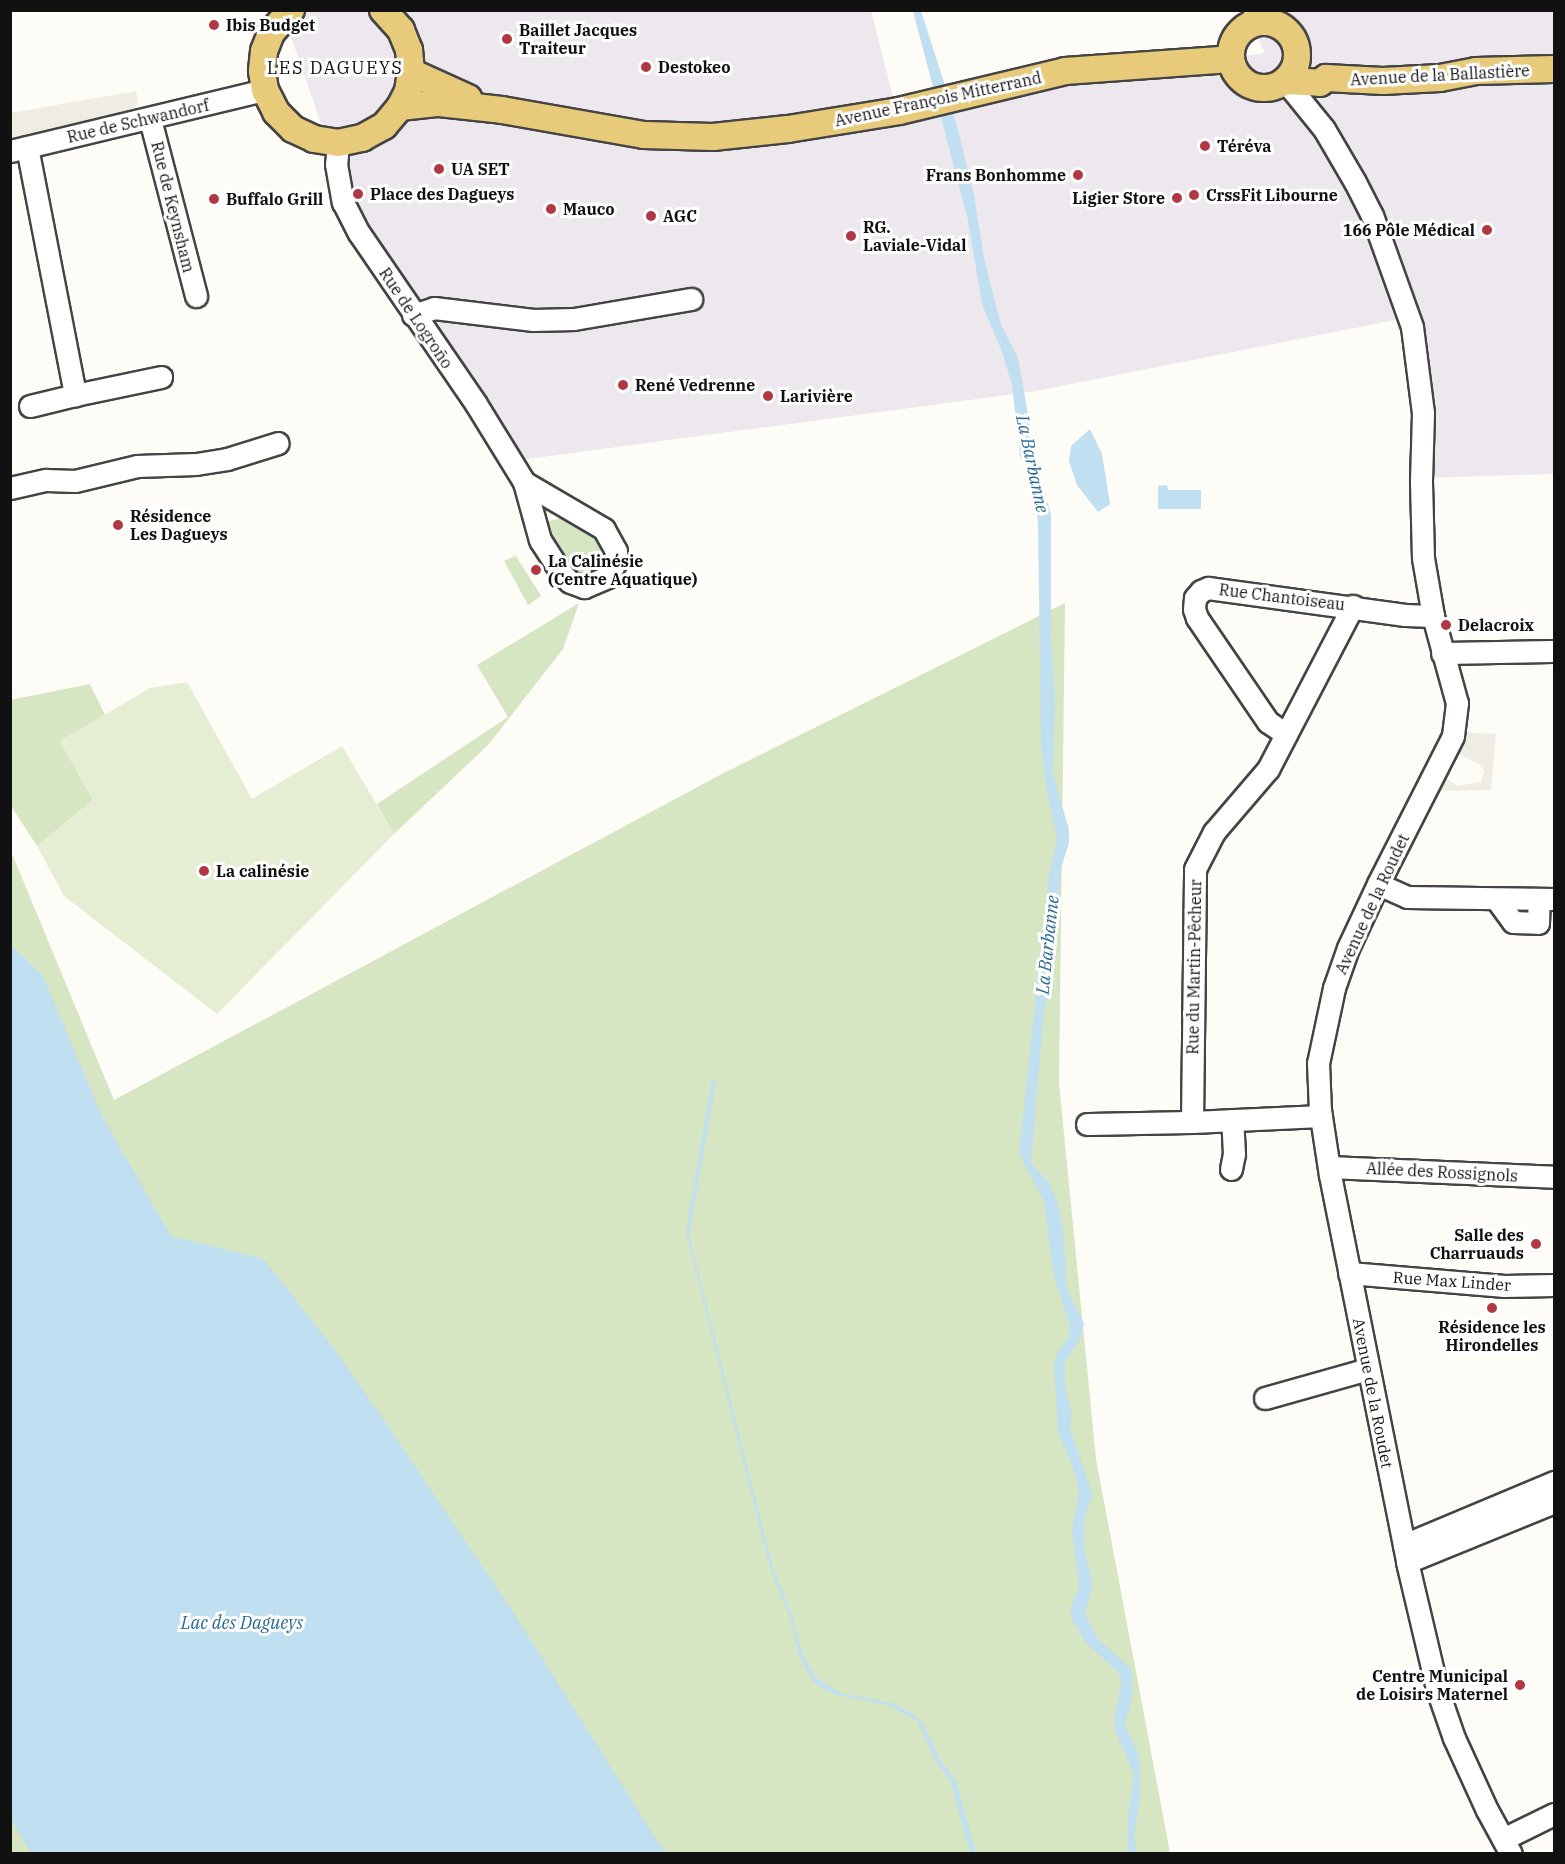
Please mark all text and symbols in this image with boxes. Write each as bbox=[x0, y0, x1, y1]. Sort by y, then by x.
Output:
place label: Ibis Budget bbox=[226, 15, 315, 35]
marker: Ibis Budget bbox=[207, 18, 221, 32]
place label: Baillet Jacques Traiteur bbox=[519, 20, 637, 58]
marker: Baillet Jacques Traiteur bbox=[500, 32, 514, 46]
district label: LES DAGUEYS bbox=[267, 57, 403, 79]
place label: Destokeo bbox=[658, 57, 730, 77]
marker: Destokeo bbox=[639, 60, 653, 74]
street label: Avenue de la Ballastière bbox=[1350, 61, 1530, 89]
street label: Avenue François Mitterrand bbox=[833, 68, 1043, 130]
street label: Rue de Schwandorf bbox=[65, 95, 211, 147]
place label: Téréva bbox=[1217, 136, 1271, 156]
street label: Rue de Keynsham bbox=[147, 139, 199, 275]
marker: Téréva bbox=[1198, 139, 1212, 153]
place label: UA SET bbox=[451, 159, 510, 179]
marker: UA SET bbox=[432, 162, 446, 176]
place label: Frans Bonhomme bbox=[926, 165, 1066, 185]
marker: Frans Bonhomme bbox=[1071, 168, 1085, 182]
place label: Place des Dagueys bbox=[370, 184, 514, 204]
place label: CrssFit Libourne bbox=[1206, 185, 1338, 205]
marker: Place des Dagueys bbox=[351, 187, 365, 201]
place label: Ligier Store bbox=[1072, 188, 1165, 208]
marker: CrssFit Libourne bbox=[1187, 188, 1201, 202]
place label: Buffalo Grill bbox=[226, 189, 323, 209]
marker: Ligier Store bbox=[1170, 191, 1184, 205]
marker: Buffalo Grill bbox=[207, 192, 221, 206]
place label: Mauco bbox=[563, 199, 615, 219]
marker: Mauco bbox=[544, 202, 558, 216]
place label: AGC bbox=[663, 206, 697, 226]
marker: AGC bbox=[644, 209, 658, 223]
place label: RG. Laviale-Vidal bbox=[863, 217, 966, 255]
place label: 166 Pôle Médical bbox=[1343, 220, 1475, 240]
marker: 166 Pôle Médical bbox=[1480, 223, 1494, 237]
marker: RG. Laviale-Vidal bbox=[844, 229, 858, 243]
street label: Rue de Logroño bbox=[375, 264, 457, 372]
place label: René Vedrenne bbox=[635, 375, 755, 395]
marker: René Vedrenne bbox=[616, 378, 630, 392]
place label: Larivière bbox=[780, 386, 853, 406]
marker: Larivière bbox=[761, 389, 775, 403]
water label: La Barbanne bbox=[1011, 413, 1053, 515]
place label: Résidence Les Dagueys bbox=[130, 506, 228, 544]
marker: Résidence Les Dagueys bbox=[111, 518, 125, 532]
place label: La Calinésie (Centre Aquatique) bbox=[548, 551, 697, 589]
marker: La Calinésie (Centre Aquatique) bbox=[529, 563, 543, 577]
street label: Rue Chantoiseau bbox=[1218, 580, 1346, 614]
place label: Delacroix bbox=[1458, 615, 1534, 635]
marker: Delacroix bbox=[1439, 618, 1453, 632]
street label: Avenue de la Roudet bbox=[1331, 831, 1413, 977]
place label: La calinésie bbox=[216, 861, 309, 881]
marker: La calinésie bbox=[197, 864, 211, 878]
street label: Rue du Martin-Pêcheur bbox=[1183, 879, 1205, 1055]
water label: La Barbanne bbox=[1032, 894, 1064, 996]
street label: Allée des Rossignols bbox=[1366, 1158, 1518, 1186]
place label: Salle des Charruauds bbox=[1430, 1225, 1524, 1263]
marker: Salle des Charruauds bbox=[1529, 1237, 1543, 1251]
street label: Rue Max Linder bbox=[1392, 1267, 1512, 1295]
marker: Résidence les Hirondelles bbox=[1485, 1301, 1499, 1315]
street label: Avenue de la Roudet bbox=[1349, 1316, 1397, 1470]
place label: Résidence les Hirondelles bbox=[1438, 1317, 1546, 1355]
water label: Lac des Dagueys bbox=[181, 1612, 303, 1634]
place label: Centre Municipal de Loisirs Maternel bbox=[1356, 1666, 1508, 1704]
marker: Centre Municipal de Loisirs Maternel bbox=[1513, 1678, 1527, 1692]

